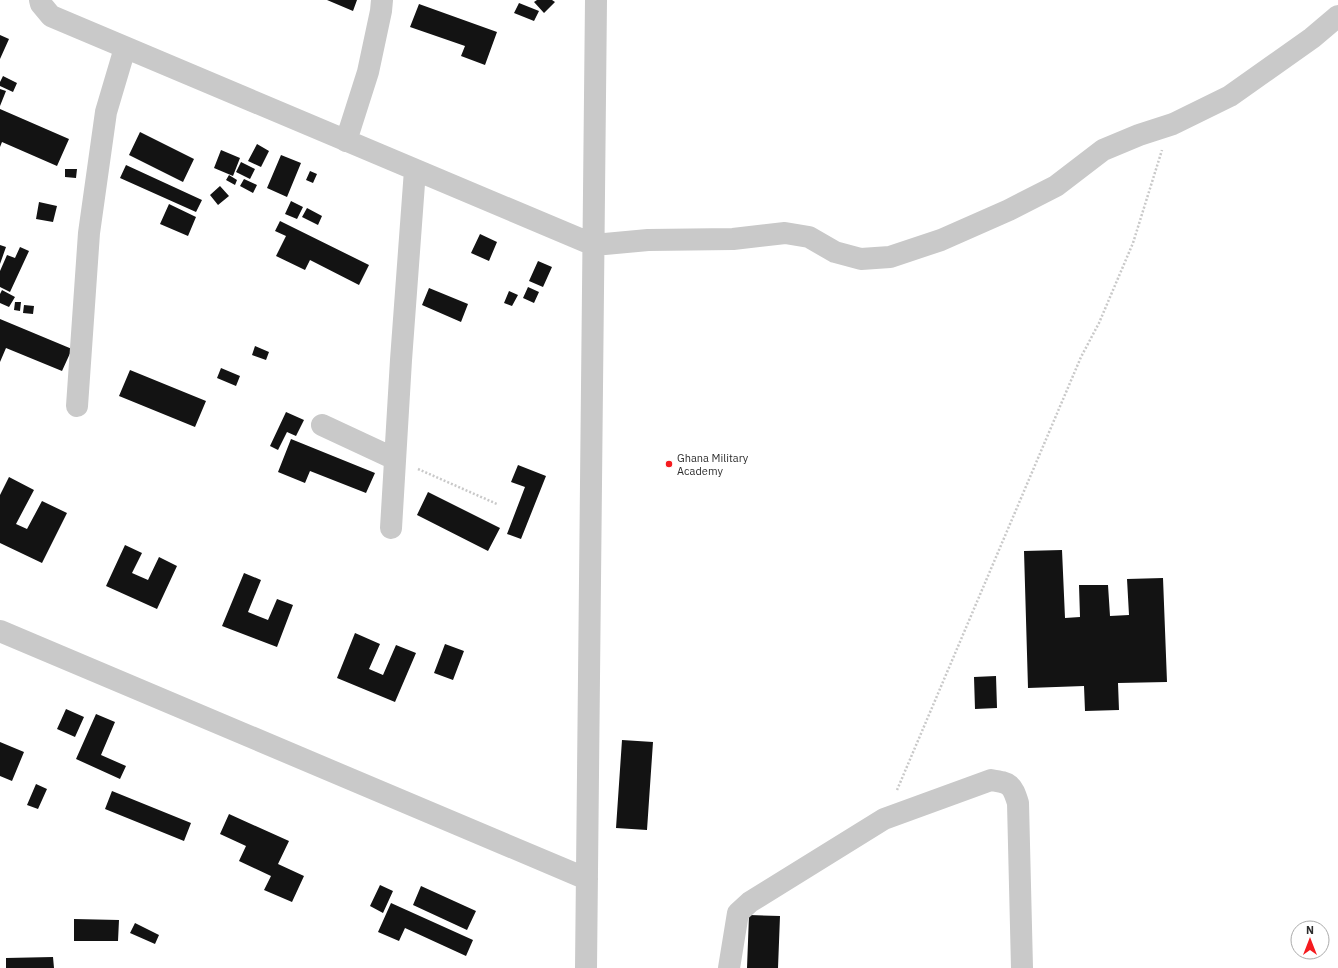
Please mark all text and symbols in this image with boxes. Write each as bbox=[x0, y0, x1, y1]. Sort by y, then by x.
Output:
place label: Ghana Military Academy bbox=[677, 451, 749, 478]
marker: Ghana Military Academy bbox=[664, 459, 674, 469]
north arrow bbox=[1290, 920, 1330, 960]
text: N bbox=[1306, 923, 1314, 937]

